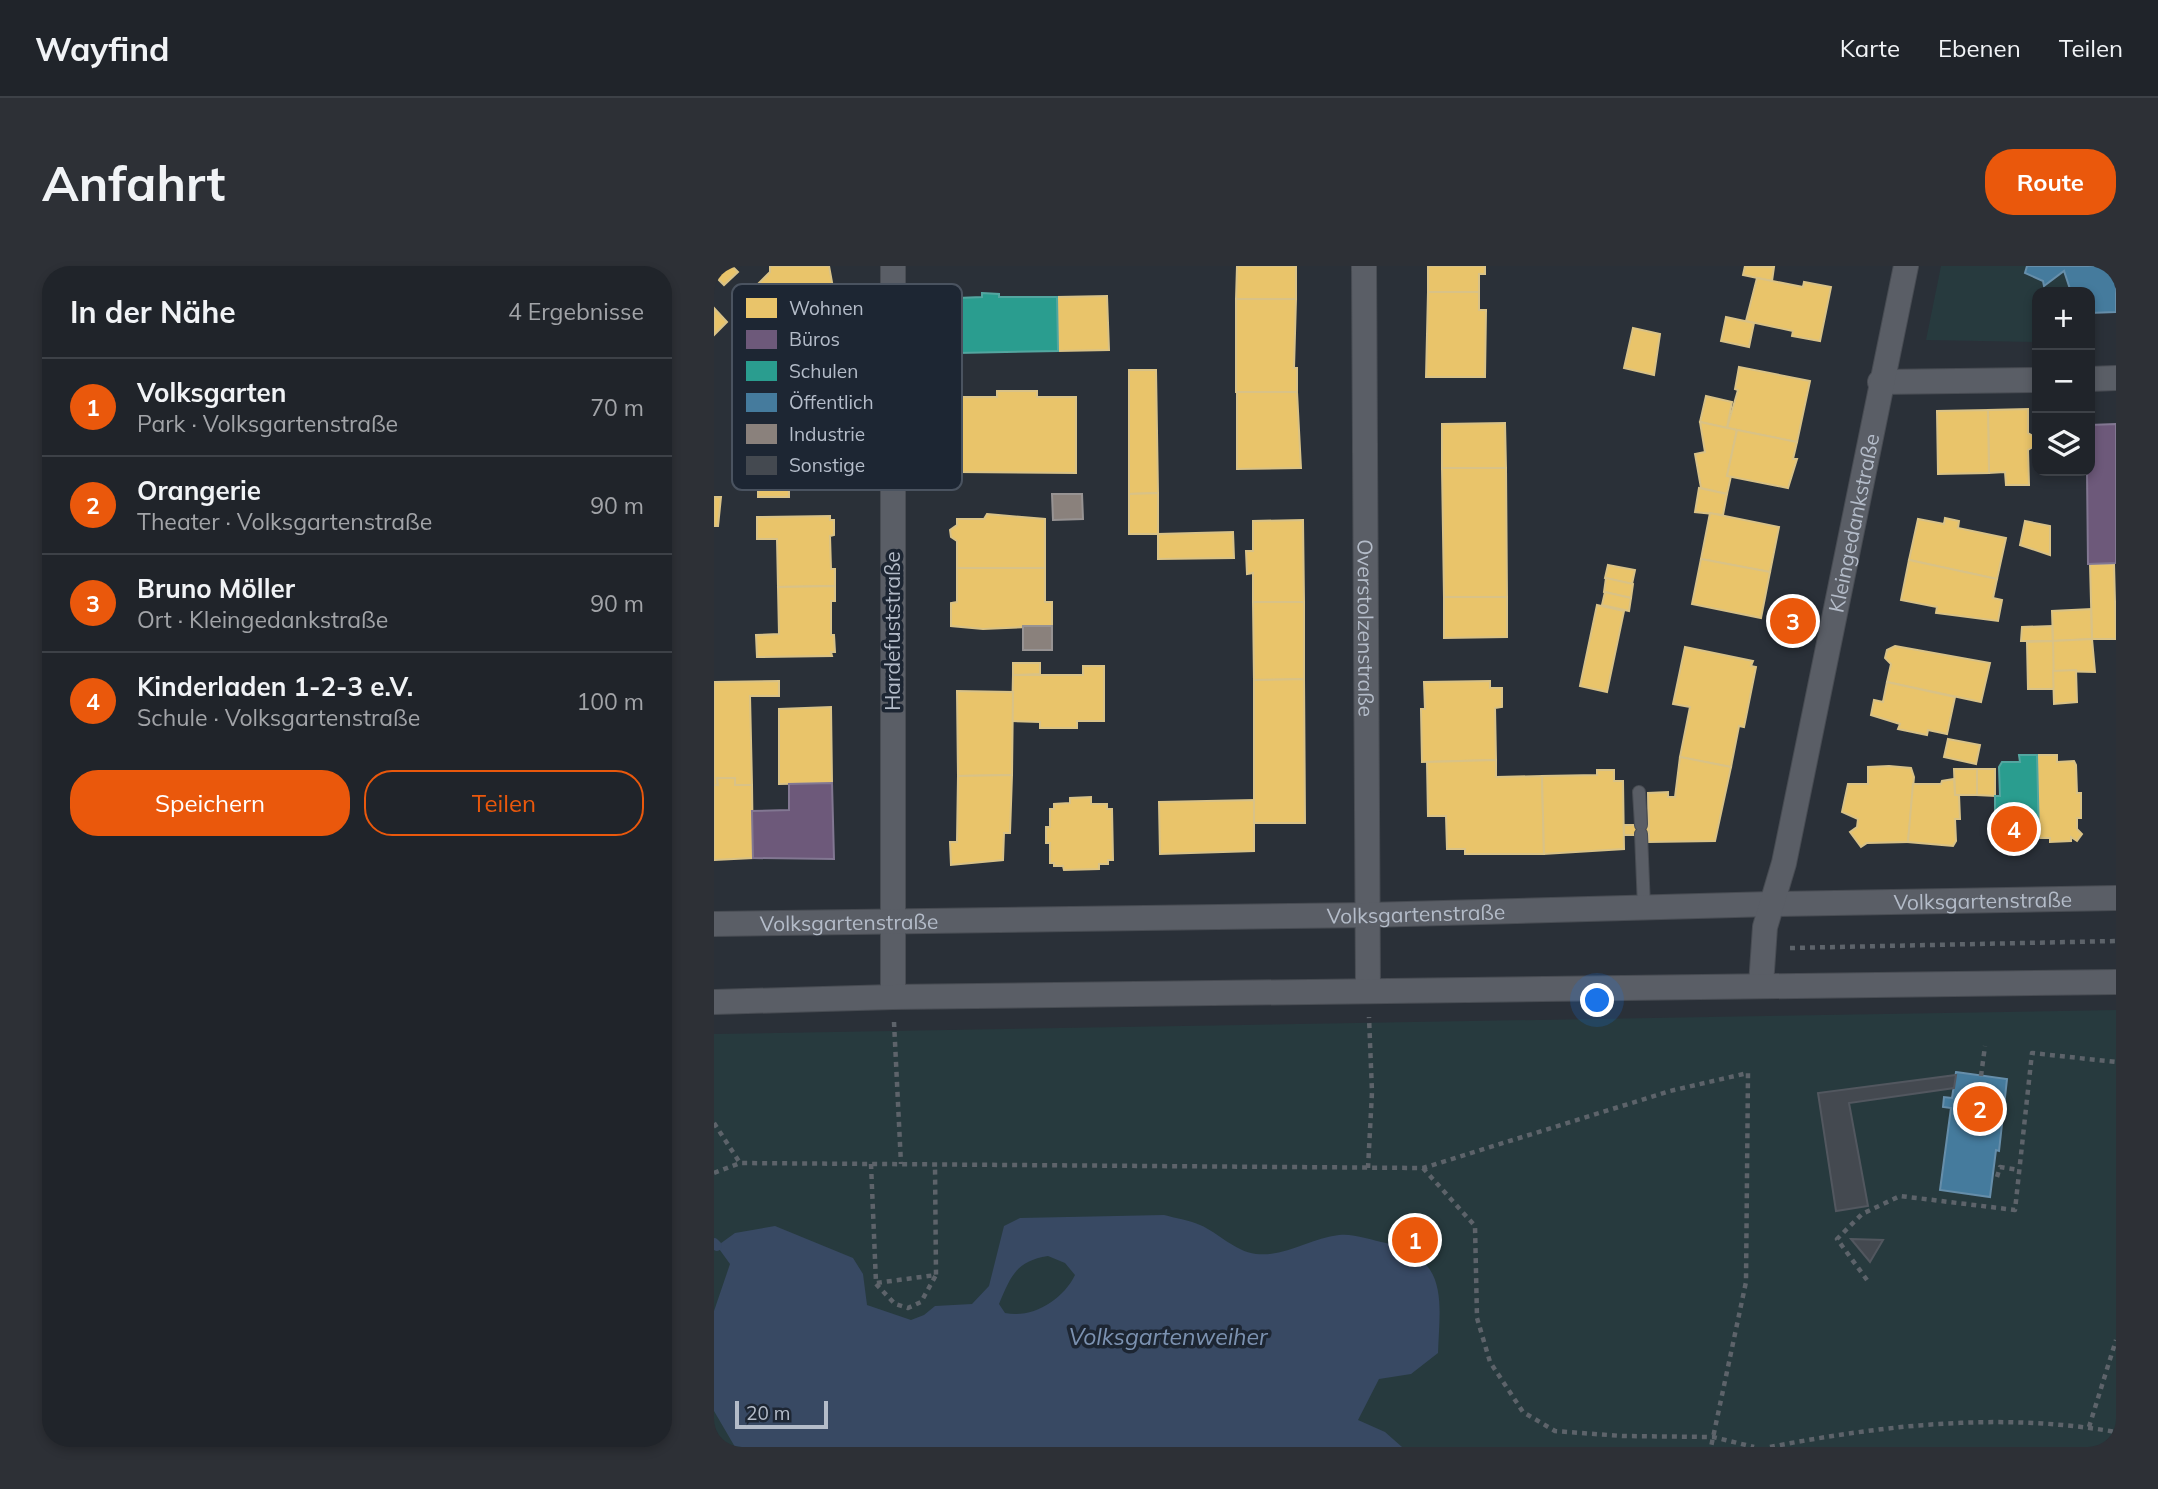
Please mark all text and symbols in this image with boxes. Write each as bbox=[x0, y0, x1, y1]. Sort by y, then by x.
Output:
text: Wayfind bbox=[35, 28, 170, 69]
text: Karte bbox=[1840, 33, 1900, 63]
text: Ebenen bbox=[1938, 33, 2021, 63]
text: Teilen bbox=[2059, 33, 2123, 63]
button: Route bbox=[1985, 149, 2116, 215]
text: Anfahrt bbox=[42, 152, 225, 213]
legend bbox=[732, 284, 962, 490]
map controls bbox=[2032, 287, 2095, 476]
button: + bbox=[2032, 287, 2095, 350]
text: In der Nähe bbox=[70, 293, 236, 331]
text: Wohnen bbox=[789, 296, 864, 320]
text: 4 Ergebnisse bbox=[508, 297, 644, 326]
text: Büros bbox=[789, 327, 840, 351]
button: − bbox=[2032, 350, 2095, 413]
text: Schulen bbox=[789, 359, 858, 383]
text: Volksgarten bbox=[137, 376, 286, 409]
text: Öffentlich bbox=[789, 390, 874, 414]
text: 1 bbox=[86, 393, 100, 422]
text: 70 m bbox=[590, 393, 644, 422]
text: Park · Volksgartenstraße bbox=[137, 409, 398, 438]
button: layers bbox=[2032, 413, 2095, 476]
text: Industrie bbox=[789, 422, 865, 446]
street label: Kleingedankstraße bbox=[1823, 431, 1884, 615]
text: Sonstige bbox=[789, 453, 865, 477]
text: Orangerie bbox=[137, 474, 261, 507]
text: 2 bbox=[86, 491, 100, 520]
text: 90 m bbox=[590, 491, 644, 520]
text: Theater · Volksgartenstraße bbox=[137, 507, 432, 536]
street label: Overstolzenstraße bbox=[1353, 539, 1379, 717]
street label: Hardefuststraße bbox=[879, 551, 905, 711]
text: Bruno Möller bbox=[137, 572, 295, 605]
text: 3 bbox=[86, 589, 100, 618]
text: 90 m bbox=[590, 589, 644, 618]
pin: 3 bbox=[1770, 595, 1816, 647]
text: Ort · Kleingedankstraße bbox=[137, 605, 388, 634]
text: Kinderladen 1-2-3 e.V. bbox=[137, 670, 413, 703]
text: 4 bbox=[86, 687, 100, 716]
text: 100 m bbox=[576, 687, 644, 716]
text: Schule · Volksgartenstraße bbox=[137, 703, 420, 732]
button: Speichern bbox=[70, 770, 350, 836]
button: Teilen bbox=[364, 770, 644, 836]
pin: 4 bbox=[1991, 803, 2037, 855]
street label: Volksgartenstraße bbox=[1893, 886, 2072, 915]
street label: Volksgartenstraße bbox=[1326, 898, 1506, 929]
street label: Volksgartenstraße bbox=[760, 908, 938, 936]
your location bbox=[1580, 983, 1614, 1017]
pin: 2 bbox=[1957, 1083, 2003, 1135]
pin: 1 bbox=[1392, 1214, 1438, 1266]
water label: Volksgartenweiher bbox=[1069, 1322, 1269, 1351]
scale bar bbox=[735, 1398, 828, 1430]
text: 20 m bbox=[746, 1401, 790, 1425]

